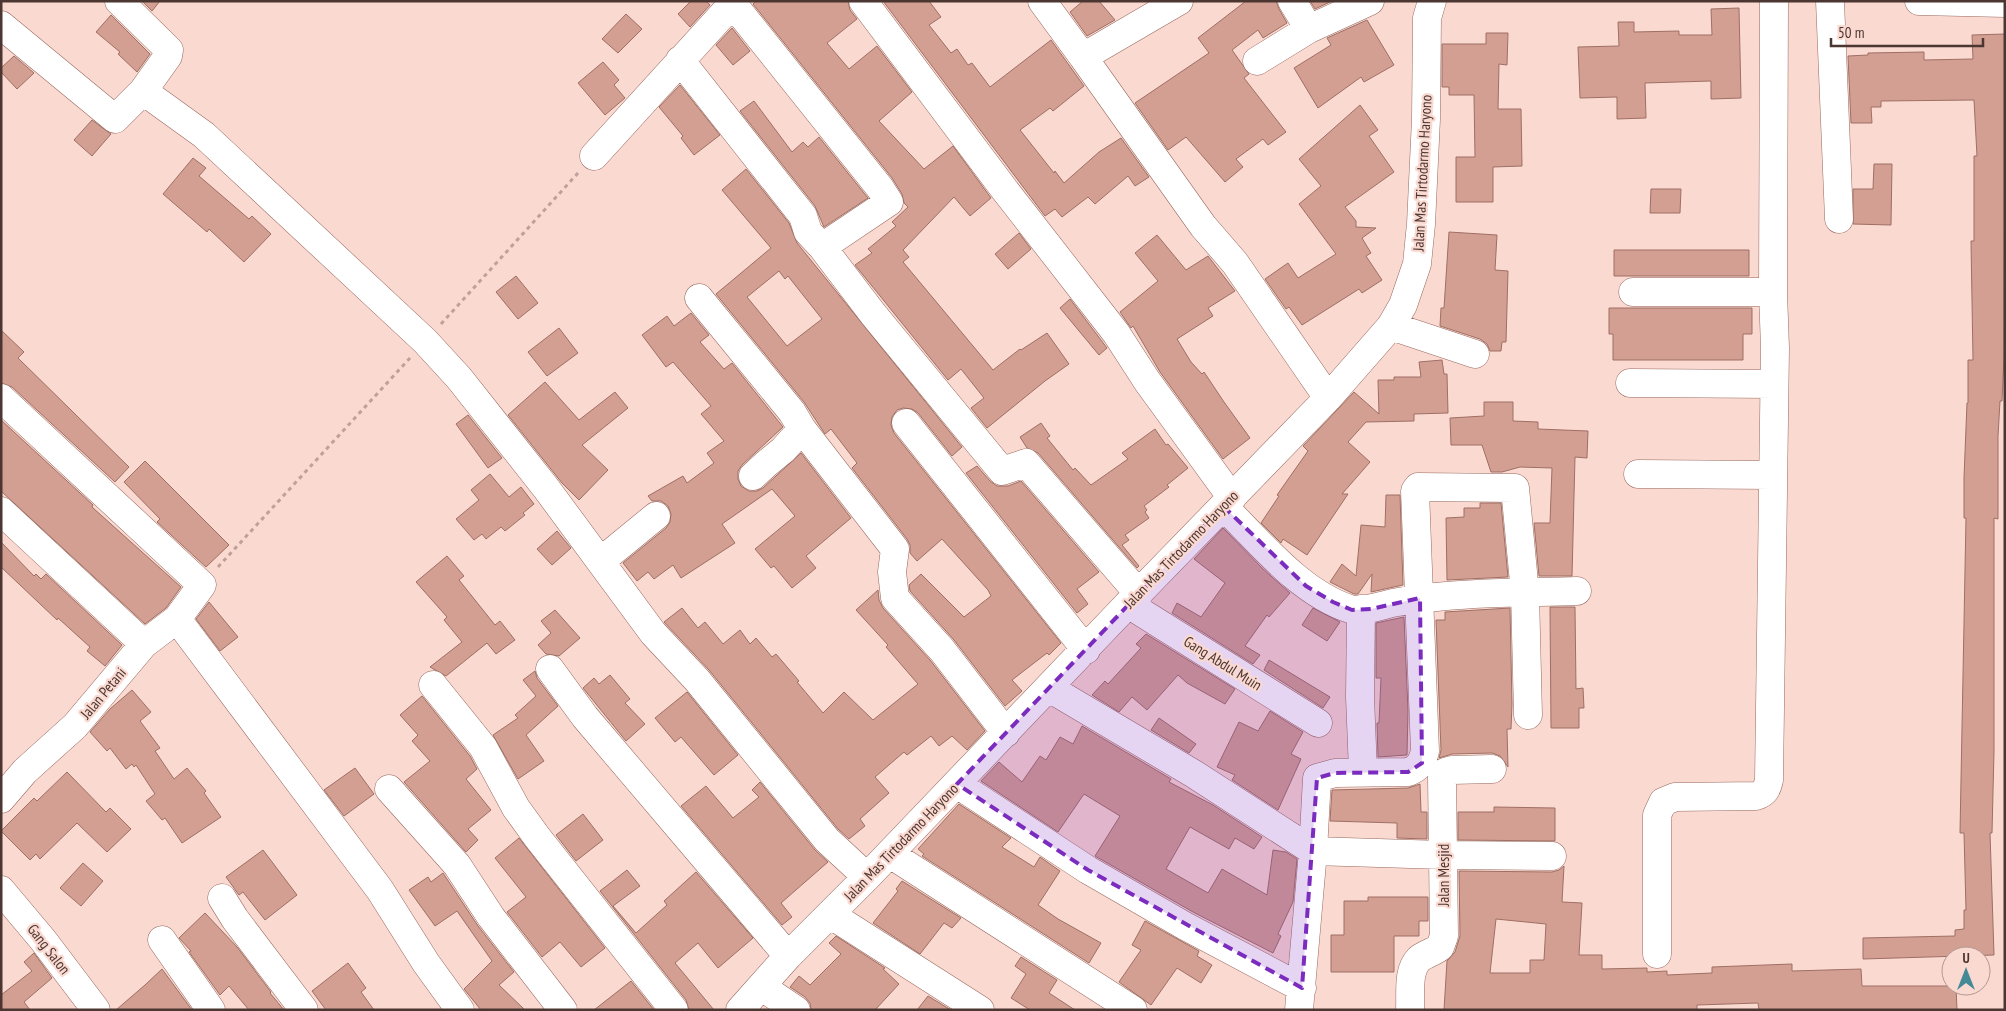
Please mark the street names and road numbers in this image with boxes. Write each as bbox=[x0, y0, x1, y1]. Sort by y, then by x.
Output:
street label: Jalan Mas Tirtodarmo Haryono bbox=[1408, 94, 1436, 253]
street label: Jalan Mas Tirtodarmo Haryono bbox=[1119, 486, 1242, 613]
street label: Gang Abdul Muin bbox=[1180, 632, 1266, 694]
street label: Jalan Petani bbox=[75, 663, 130, 723]
street label: Jalan Mas Tirtodarmo Haryono bbox=[839, 779, 962, 906]
street label: Jalan Mesjid bbox=[1434, 844, 1453, 907]
street label: Gang Salon bbox=[23, 920, 75, 978]

